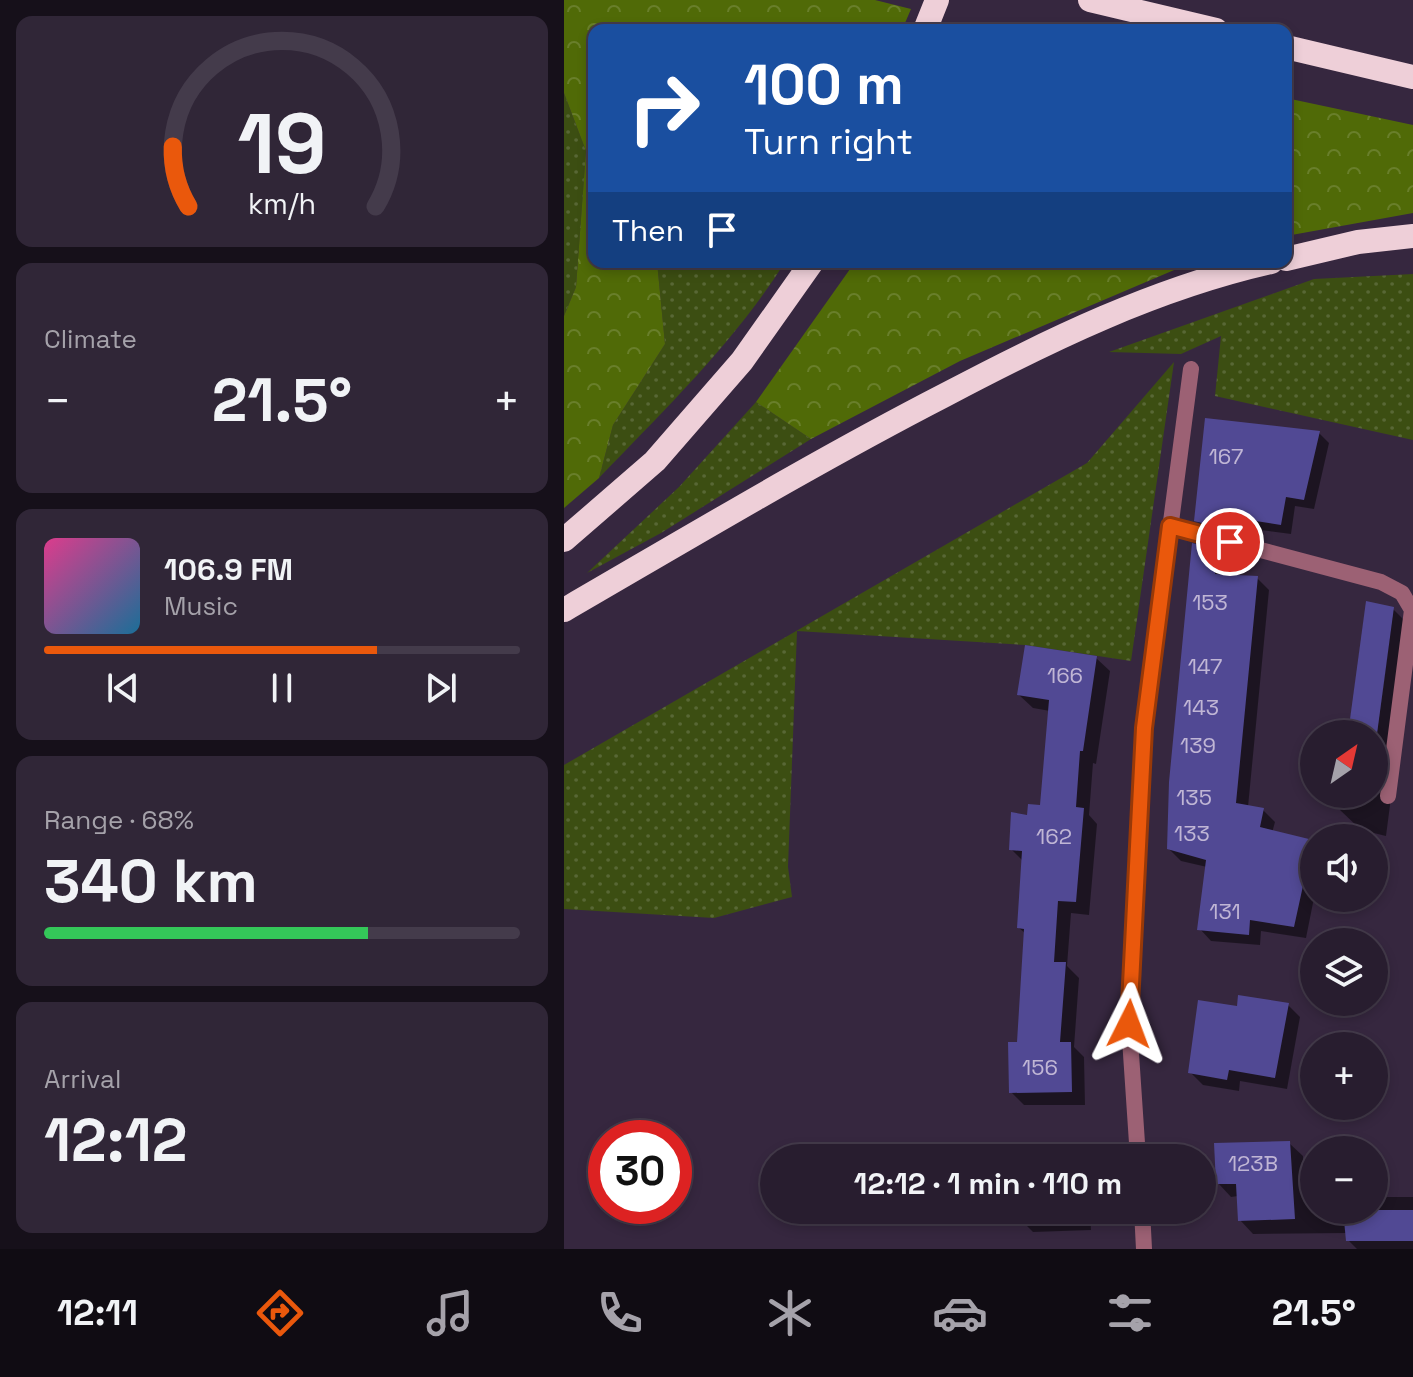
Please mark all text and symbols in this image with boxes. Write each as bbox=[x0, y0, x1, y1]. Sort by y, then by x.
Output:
text: 100 m bbox=[744, 49, 904, 120]
icon: right bbox=[612, 56, 716, 160]
text: 19 bbox=[237, 91, 327, 197]
text: Turn right bbox=[744, 119, 913, 165]
text: km/h bbox=[248, 186, 316, 222]
icon: arrive bbox=[700, 208, 744, 252]
text: Then bbox=[612, 211, 684, 250]
text: Climate bbox=[44, 322, 137, 356]
text: 21.5° bbox=[212, 362, 352, 439]
text: − bbox=[44, 373, 71, 429]
text: + bbox=[493, 373, 520, 429]
house number: 167 bbox=[1209, 442, 1243, 470]
pin bbox=[1196, 508, 1264, 576]
icon: arrive bbox=[1208, 520, 1252, 564]
text: 106.9 FM bbox=[164, 550, 293, 589]
house number: 153 bbox=[1192, 588, 1228, 616]
text: Music bbox=[164, 589, 238, 623]
house number: 147 bbox=[1188, 652, 1222, 680]
house number: 166 bbox=[1047, 661, 1083, 689]
icon: previous bbox=[101, 666, 145, 710]
icon: pause bbox=[260, 666, 304, 710]
icon: next bbox=[419, 666, 463, 710]
house number: 143 bbox=[1183, 693, 1219, 721]
north arrow bbox=[1300, 720, 1388, 808]
map controls bbox=[1300, 720, 1388, 1224]
house number: 139 bbox=[1180, 731, 1216, 759]
house number: 135 bbox=[1176, 783, 1212, 811]
text: Range · 68% bbox=[44, 803, 194, 837]
house number: 133 bbox=[1174, 819, 1210, 847]
house number: 162 bbox=[1036, 822, 1072, 850]
button: sound bbox=[1300, 824, 1388, 912]
text: 340 km bbox=[44, 843, 258, 920]
house number: 131 bbox=[1209, 897, 1241, 925]
button: layers bbox=[1300, 928, 1388, 1016]
position arrow bbox=[1087, 982, 1171, 1066]
button: + bbox=[1300, 1032, 1388, 1120]
house number: 156 bbox=[1022, 1053, 1058, 1081]
text: Arrival bbox=[44, 1062, 121, 1096]
text: 12:12 bbox=[44, 1102, 187, 1179]
speed limit sign: 30 bbox=[588, 1120, 692, 1224]
button: − bbox=[1300, 1136, 1388, 1224]
house number: 123B bbox=[1228, 1149, 1278, 1177]
text: 12:12 · 1 min · 110 m bbox=[854, 1164, 1122, 1203]
icon: directions bbox=[252, 1285, 308, 1341]
icon: music bbox=[422, 1285, 478, 1341]
icon: phone bbox=[592, 1285, 648, 1341]
icon: climate bbox=[762, 1285, 818, 1341]
icon: car bbox=[932, 1285, 988, 1341]
icon: filters bbox=[1102, 1285, 1158, 1341]
text: 12:11 bbox=[57, 1290, 138, 1336]
text: 21.5° bbox=[1272, 1290, 1356, 1336]

